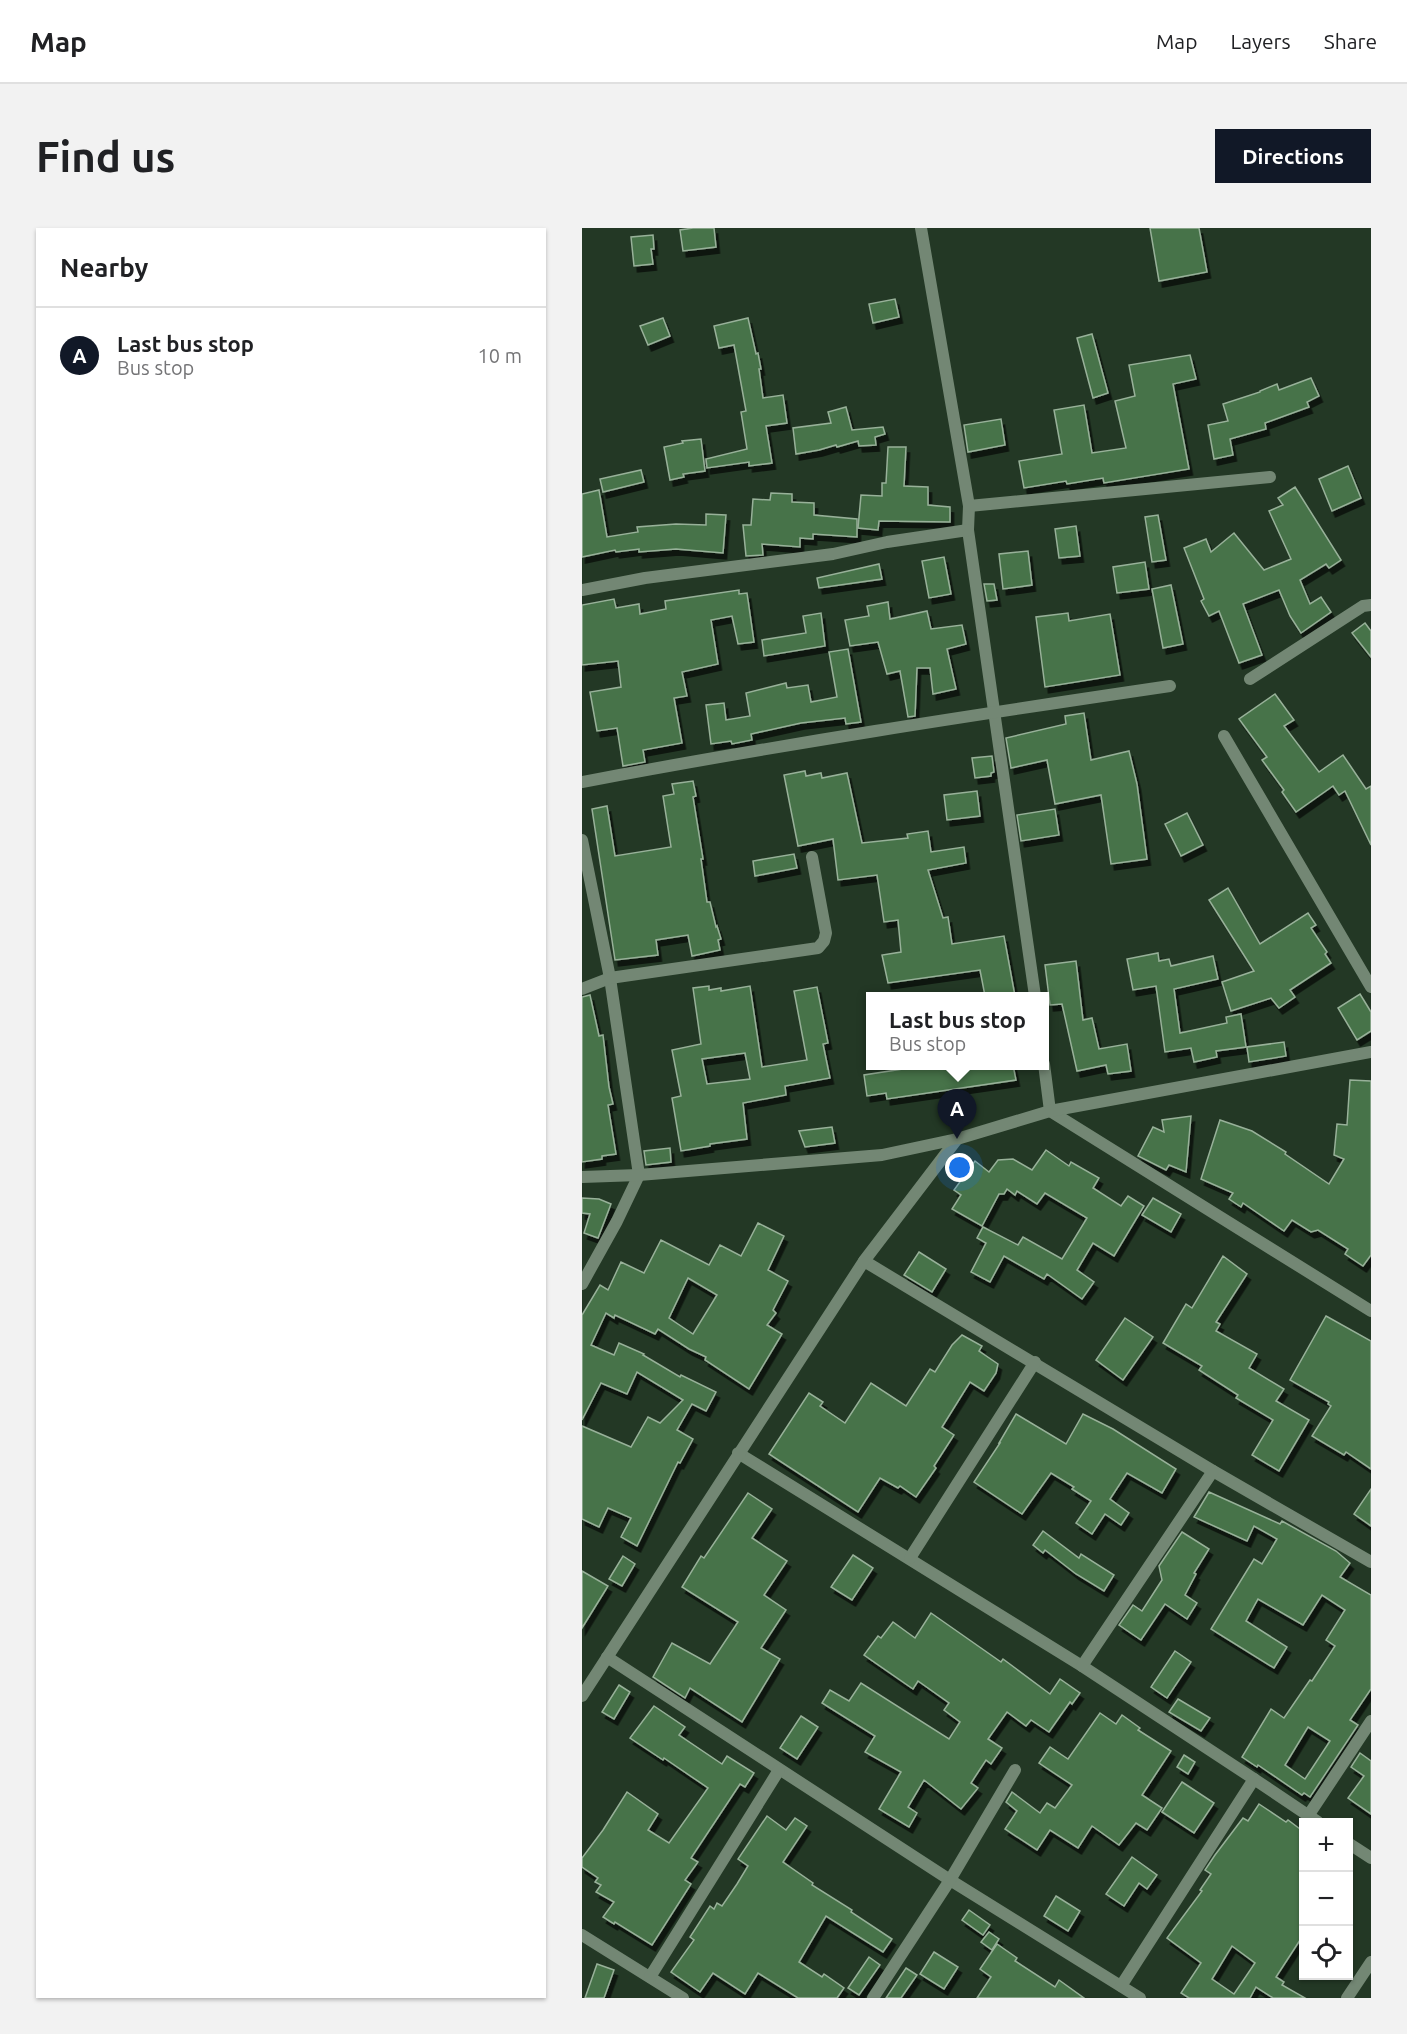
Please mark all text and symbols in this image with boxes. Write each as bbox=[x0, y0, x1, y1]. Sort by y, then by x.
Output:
text: Map bbox=[30, 26, 87, 57]
text: Map bbox=[1156, 29, 1197, 53]
text: Layers bbox=[1230, 29, 1291, 53]
text: Share bbox=[1324, 29, 1377, 53]
button: Directions bbox=[1215, 129, 1371, 183]
text: Find us bbox=[36, 133, 175, 180]
text: Nearby bbox=[60, 253, 148, 282]
text: Last bus stop bbox=[117, 331, 254, 356]
text: A bbox=[72, 344, 87, 367]
text: 10 m bbox=[478, 344, 522, 367]
text: Bus stop bbox=[117, 356, 194, 379]
popup bbox=[866, 992, 1049, 1070]
text: Last bus stop bbox=[889, 1007, 1026, 1032]
text: Bus stop bbox=[889, 1032, 966, 1055]
pin: A bbox=[938, 1090, 976, 1139]
your location bbox=[945, 1153, 974, 1182]
map controls bbox=[1299, 1818, 1353, 1980]
button: + bbox=[1299, 1818, 1353, 1872]
button: − bbox=[1299, 1872, 1353, 1926]
button: locate bbox=[1299, 1926, 1353, 1980]

